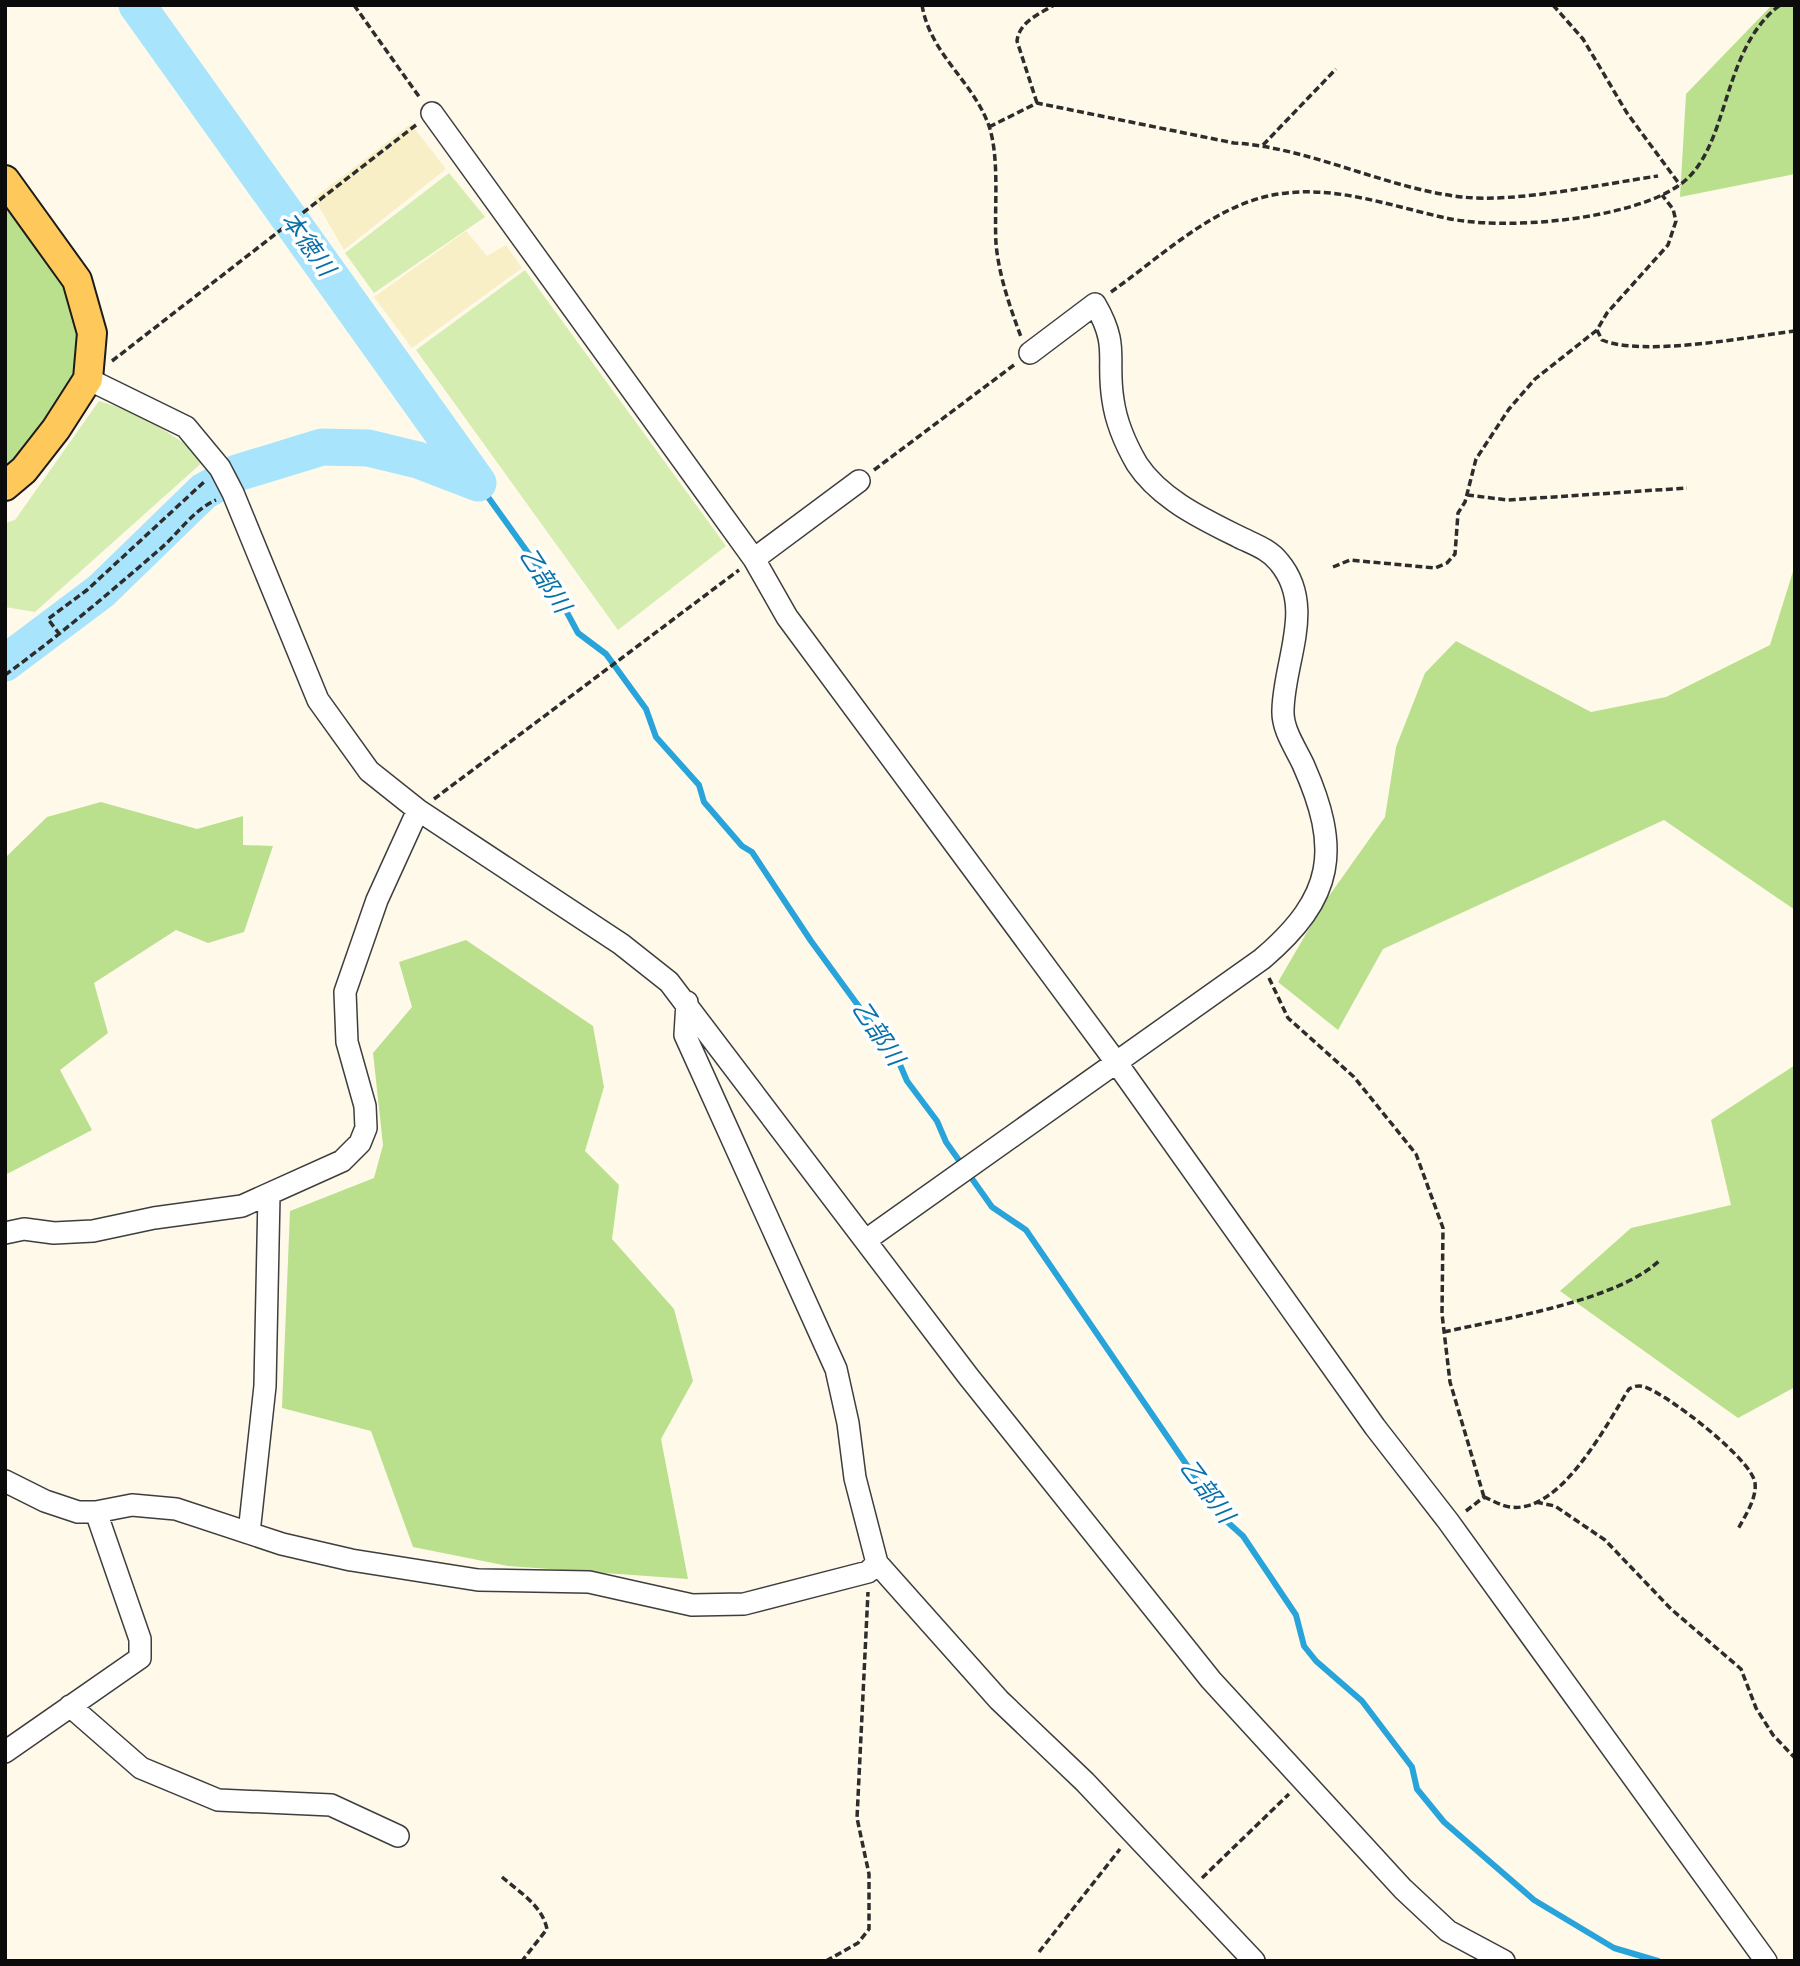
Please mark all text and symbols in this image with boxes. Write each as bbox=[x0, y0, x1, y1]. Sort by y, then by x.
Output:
water label: 本徳川 bbox=[275, 203, 347, 284]
water label: 乙部川 bbox=[513, 539, 583, 621]
water label: 乙部川 bbox=[845, 992, 916, 1074]
water label: 乙部川 bbox=[1173, 1450, 1246, 1531]

